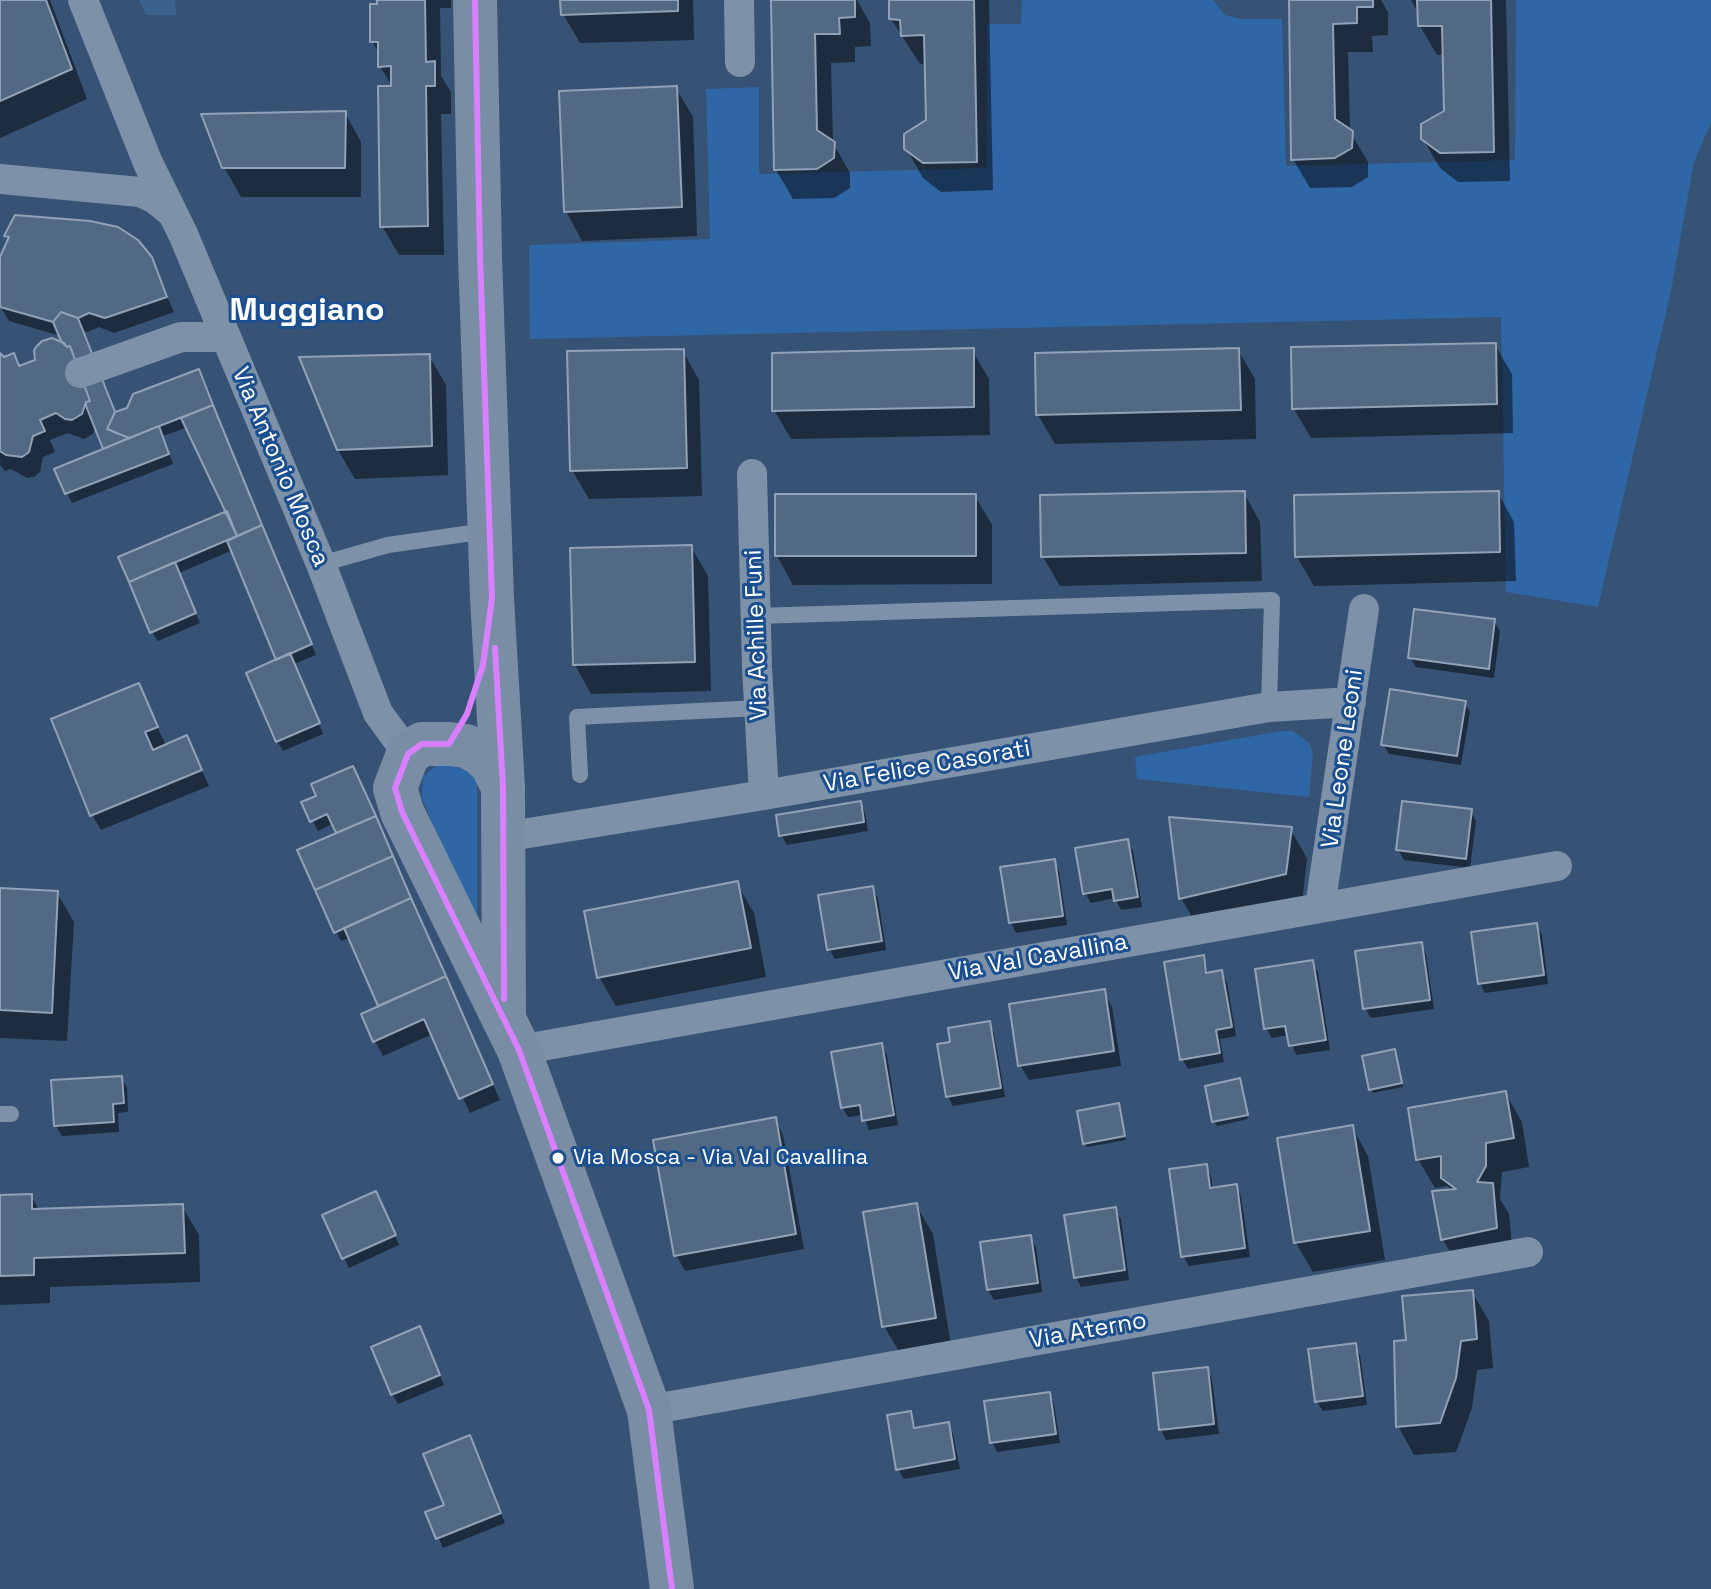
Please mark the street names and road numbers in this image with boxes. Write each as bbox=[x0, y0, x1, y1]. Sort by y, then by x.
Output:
street label: Via Antonio Mosca bbox=[225, 363, 335, 571]
street label: Via Achille Funi bbox=[740, 549, 774, 721]
street label: Via Leone Leoni bbox=[1316, 668, 1370, 850]
street label: Via Felice Casorati bbox=[821, 735, 1033, 799]
street label: Via Val Cavallina bbox=[946, 928, 1130, 988]
street label: Via Aterno bbox=[1027, 1307, 1149, 1355]

